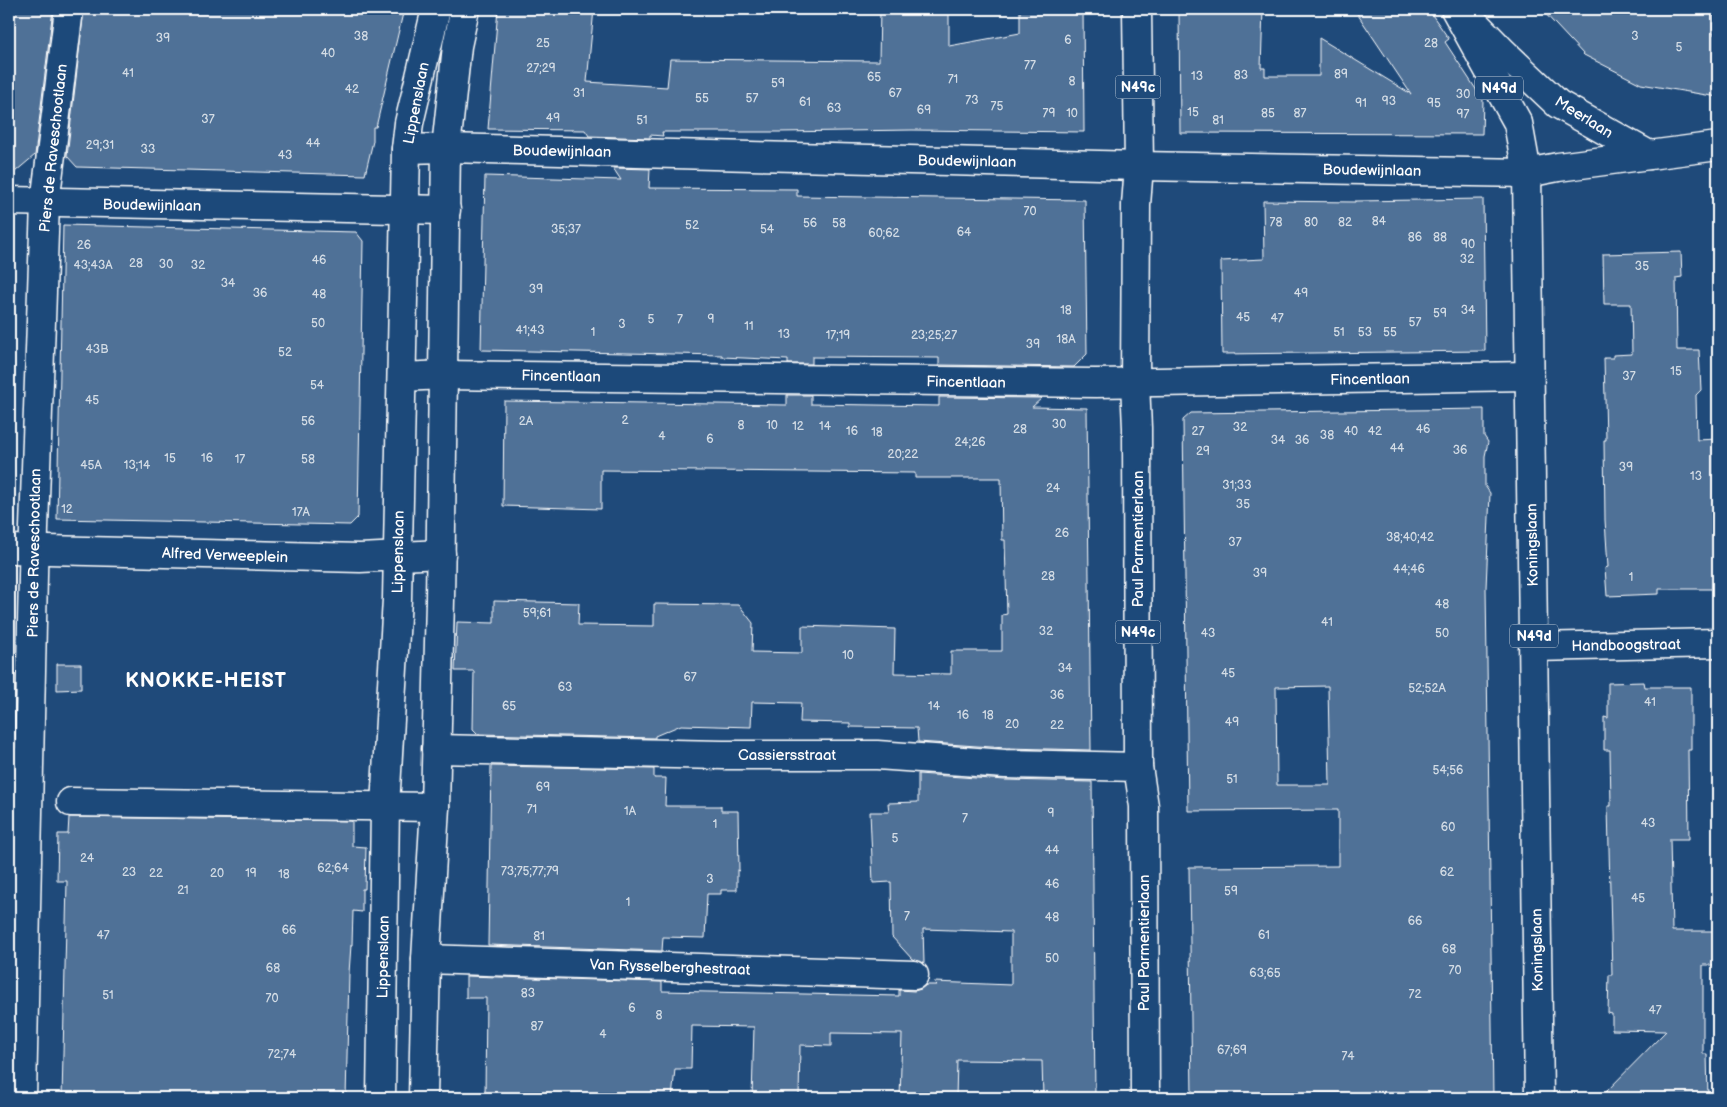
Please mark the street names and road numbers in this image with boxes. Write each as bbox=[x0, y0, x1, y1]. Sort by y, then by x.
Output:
street label: Lippenslaan bbox=[399, 61, 434, 146]
street label: Piers de Raveschootlaan bbox=[35, 63, 72, 233]
road number: N49c bbox=[1116, 75, 1160, 98]
road number: N49d bbox=[1475, 76, 1523, 100]
street label: Meerlaan bbox=[1551, 92, 1616, 143]
street label: Boudewijnlaan bbox=[512, 141, 612, 162]
street label: Boudewijnlaan bbox=[917, 151, 1017, 172]
street label: Boudewijnlaan bbox=[1322, 160, 1422, 181]
street label: Boudewijnlaan bbox=[102, 195, 202, 216]
street label: Fincentlaan bbox=[521, 366, 601, 387]
street label: Fincentlaan bbox=[1330, 369, 1410, 390]
street label: Fincentlaan bbox=[926, 372, 1006, 393]
street label: Piers de Raveschootlaan bbox=[24, 468, 45, 638]
street label: Paul Parmentierlaan bbox=[1129, 471, 1148, 607]
street label: Koningslaan bbox=[1522, 503, 1543, 587]
street label: Lippenslaan bbox=[388, 510, 409, 594]
street label: Alfred Verweeplein bbox=[162, 544, 288, 567]
road number: N49c bbox=[1116, 620, 1160, 644]
road number: N49d bbox=[1510, 624, 1558, 648]
street label: Handboogstraat bbox=[1571, 635, 1681, 656]
street label: Cassiersstraat bbox=[738, 746, 836, 765]
street label: Paul Parmentierlaan bbox=[1135, 875, 1154, 1011]
street label: Koningslaan bbox=[1527, 908, 1548, 992]
street label: Lippenslaan bbox=[373, 915, 394, 999]
street label: Van Rysselberghestraat bbox=[589, 955, 751, 980]

